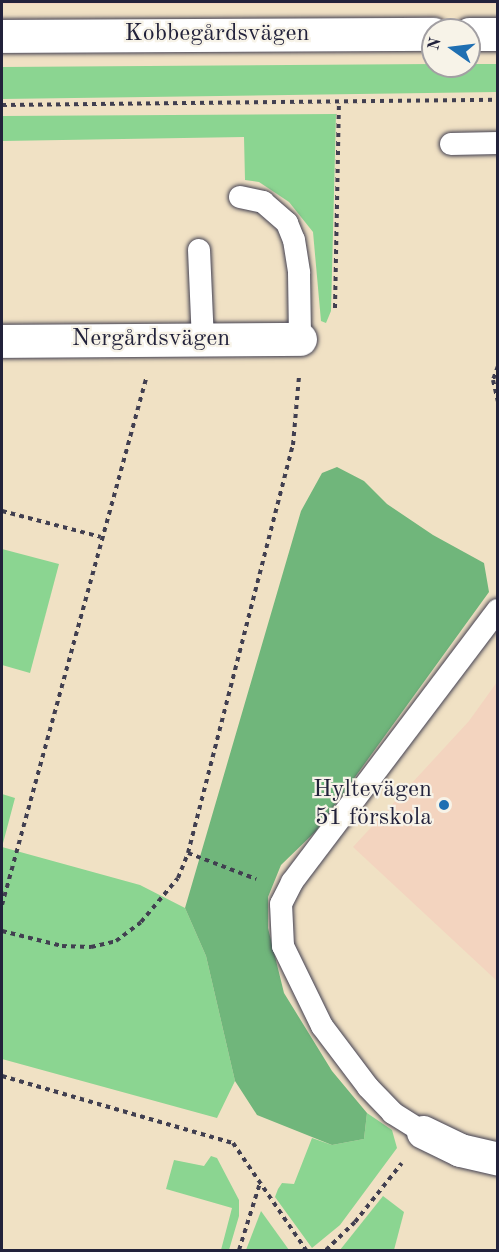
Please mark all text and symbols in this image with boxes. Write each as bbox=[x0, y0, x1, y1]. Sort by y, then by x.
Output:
north arrow bbox=[421, 18, 481, 78]
street label: Kobbegårdsvägen bbox=[125, 21, 309, 49]
text: N bbox=[426, 36, 445, 52]
street label: Nergårdsvägen bbox=[72, 326, 230, 354]
place label: Hyltevägen 51 förskola bbox=[313, 777, 432, 833]
marker: Hyltevägen 51 förskola bbox=[437, 798, 451, 812]

